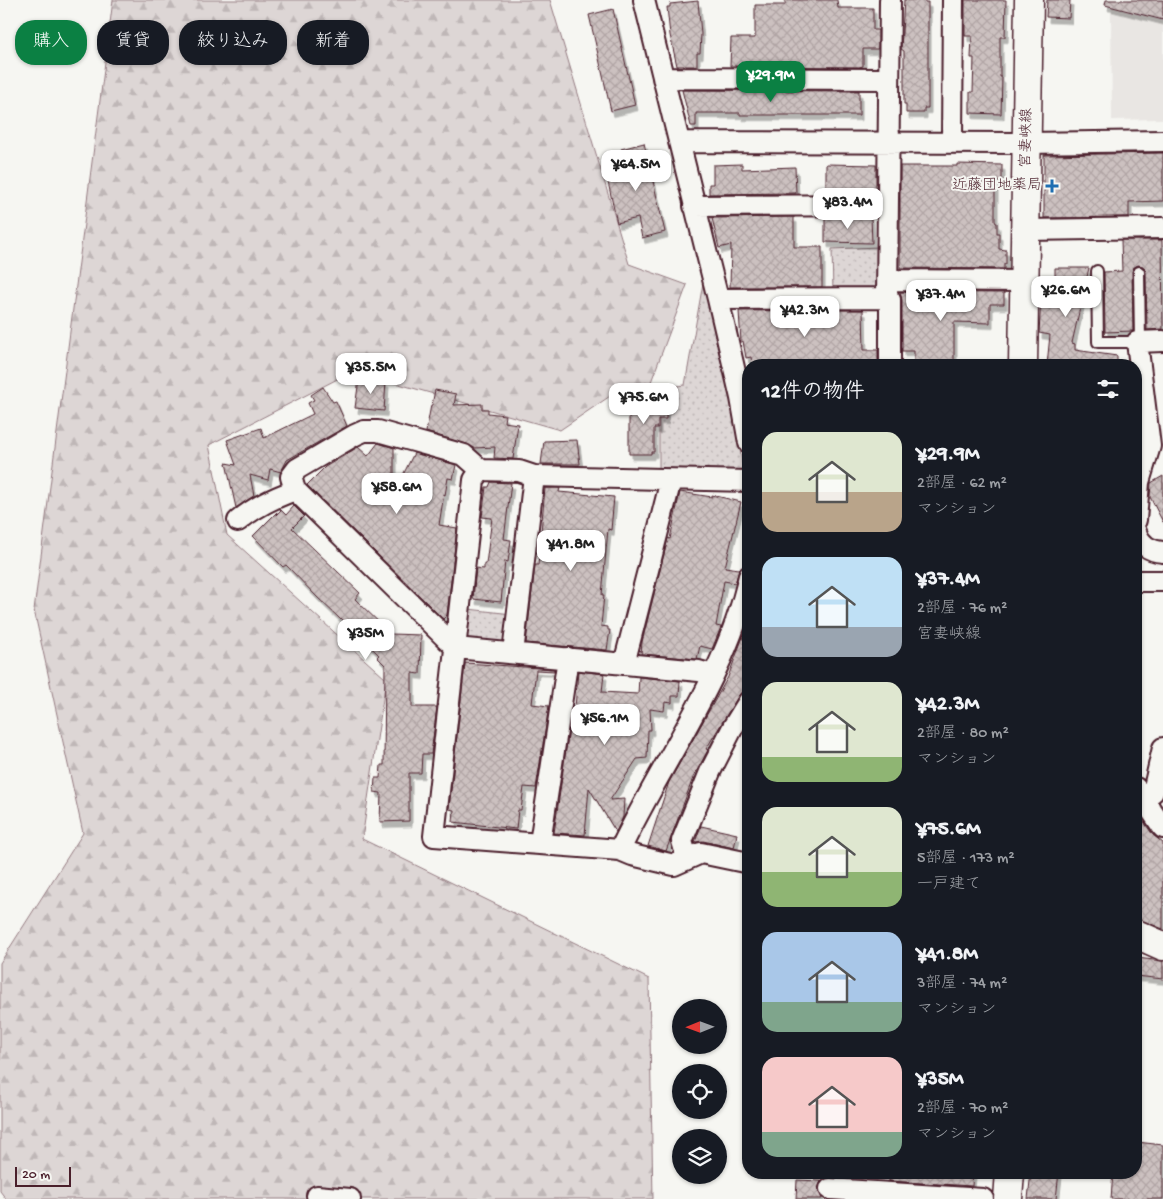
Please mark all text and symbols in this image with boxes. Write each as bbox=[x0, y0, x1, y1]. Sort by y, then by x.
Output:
chip: 購入 bbox=[15, 20, 87, 65]
chip: 賃貸 bbox=[97, 20, 169, 65]
chip: 絞り込み bbox=[179, 20, 287, 65]
chip: 新着 bbox=[297, 20, 369, 65]
pin: ¥29.9M bbox=[730, 61, 812, 103]
text: ¥29.9M bbox=[747, 67, 795, 86]
street label: 宮妻峡線 bbox=[1016, 108, 1037, 168]
pin: ¥64.5M bbox=[595, 150, 677, 192]
text: ¥64.5M bbox=[612, 156, 660, 175]
place label: 近藤団地薬局 bbox=[952, 176, 1042, 195]
marker: 近藤団地薬局 bbox=[1046, 180, 1058, 192]
pin: ¥83.4M bbox=[807, 188, 889, 230]
text: ¥83.4M bbox=[824, 194, 872, 213]
pin: ¥26.6M bbox=[1025, 276, 1107, 318]
pin: ¥37.4M bbox=[900, 280, 982, 322]
text: ¥26.6M bbox=[1042, 282, 1090, 301]
text: ¥37.4M bbox=[917, 286, 965, 305]
pin: ¥42.3M bbox=[764, 296, 846, 338]
text: ¥42.3M bbox=[781, 302, 829, 321]
pin: ¥35.5M bbox=[330, 352, 412, 395]
text: ¥35.5M bbox=[347, 359, 395, 378]
icon: filters bbox=[1094, 375, 1122, 403]
text: 12件の物件 bbox=[762, 381, 865, 406]
pin: ¥75.6M bbox=[603, 382, 685, 425]
text: ¥75.6M bbox=[620, 389, 668, 408]
text: ¥29.9M bbox=[917, 443, 979, 468]
icon: home bbox=[802, 452, 862, 512]
pin: ¥58.6M bbox=[356, 472, 438, 515]
text: 2部屋 · 62 m² bbox=[917, 475, 1007, 494]
text: ¥58.6M bbox=[373, 479, 421, 498]
text: マンション bbox=[917, 501, 996, 520]
pin: ¥41.8M bbox=[530, 530, 612, 572]
text: ¥41.8M bbox=[548, 536, 594, 555]
text: ¥37.4M bbox=[917, 568, 980, 593]
icon: home bbox=[802, 577, 862, 637]
text: 2部屋 · 76 m² bbox=[917, 600, 1007, 619]
pin: ¥35M bbox=[336, 618, 396, 661]
text: ¥35M bbox=[348, 625, 384, 644]
text: 宮妻峡線 bbox=[917, 626, 981, 645]
text: ¥42.3M bbox=[917, 693, 979, 718]
icon: home bbox=[802, 702, 862, 762]
pin: ¥56.1M bbox=[564, 704, 646, 746]
text: ¥56.1M bbox=[582, 710, 628, 729]
text: 2部屋 · 80 m² bbox=[917, 725, 1009, 744]
text: マンション bbox=[917, 751, 996, 770]
text: ¥75.6M bbox=[917, 818, 981, 843]
icon: home bbox=[802, 827, 862, 887]
text: 5部屋 · 173 m² bbox=[917, 850, 1015, 869]
text: 一戸建て bbox=[917, 876, 981, 895]
text: ¥41.8M bbox=[917, 943, 978, 968]
icon: home bbox=[802, 952, 862, 1012]
text: 3部屋 · 74 m² bbox=[917, 975, 1007, 994]
north arrow bbox=[672, 999, 728, 1054]
map controls bbox=[672, 999, 727, 1184]
text: マンション bbox=[917, 1001, 996, 1020]
button: locate bbox=[672, 1064, 727, 1119]
text: ¥35M bbox=[917, 1068, 963, 1093]
icon: home bbox=[802, 1077, 862, 1137]
text: 2部屋 · 70 m² bbox=[917, 1100, 1008, 1119]
text: マンション bbox=[917, 1126, 996, 1145]
button: layers bbox=[672, 1129, 727, 1184]
scale bar bbox=[15, 1164, 71, 1187]
text: 20 m bbox=[22, 1167, 50, 1184]

